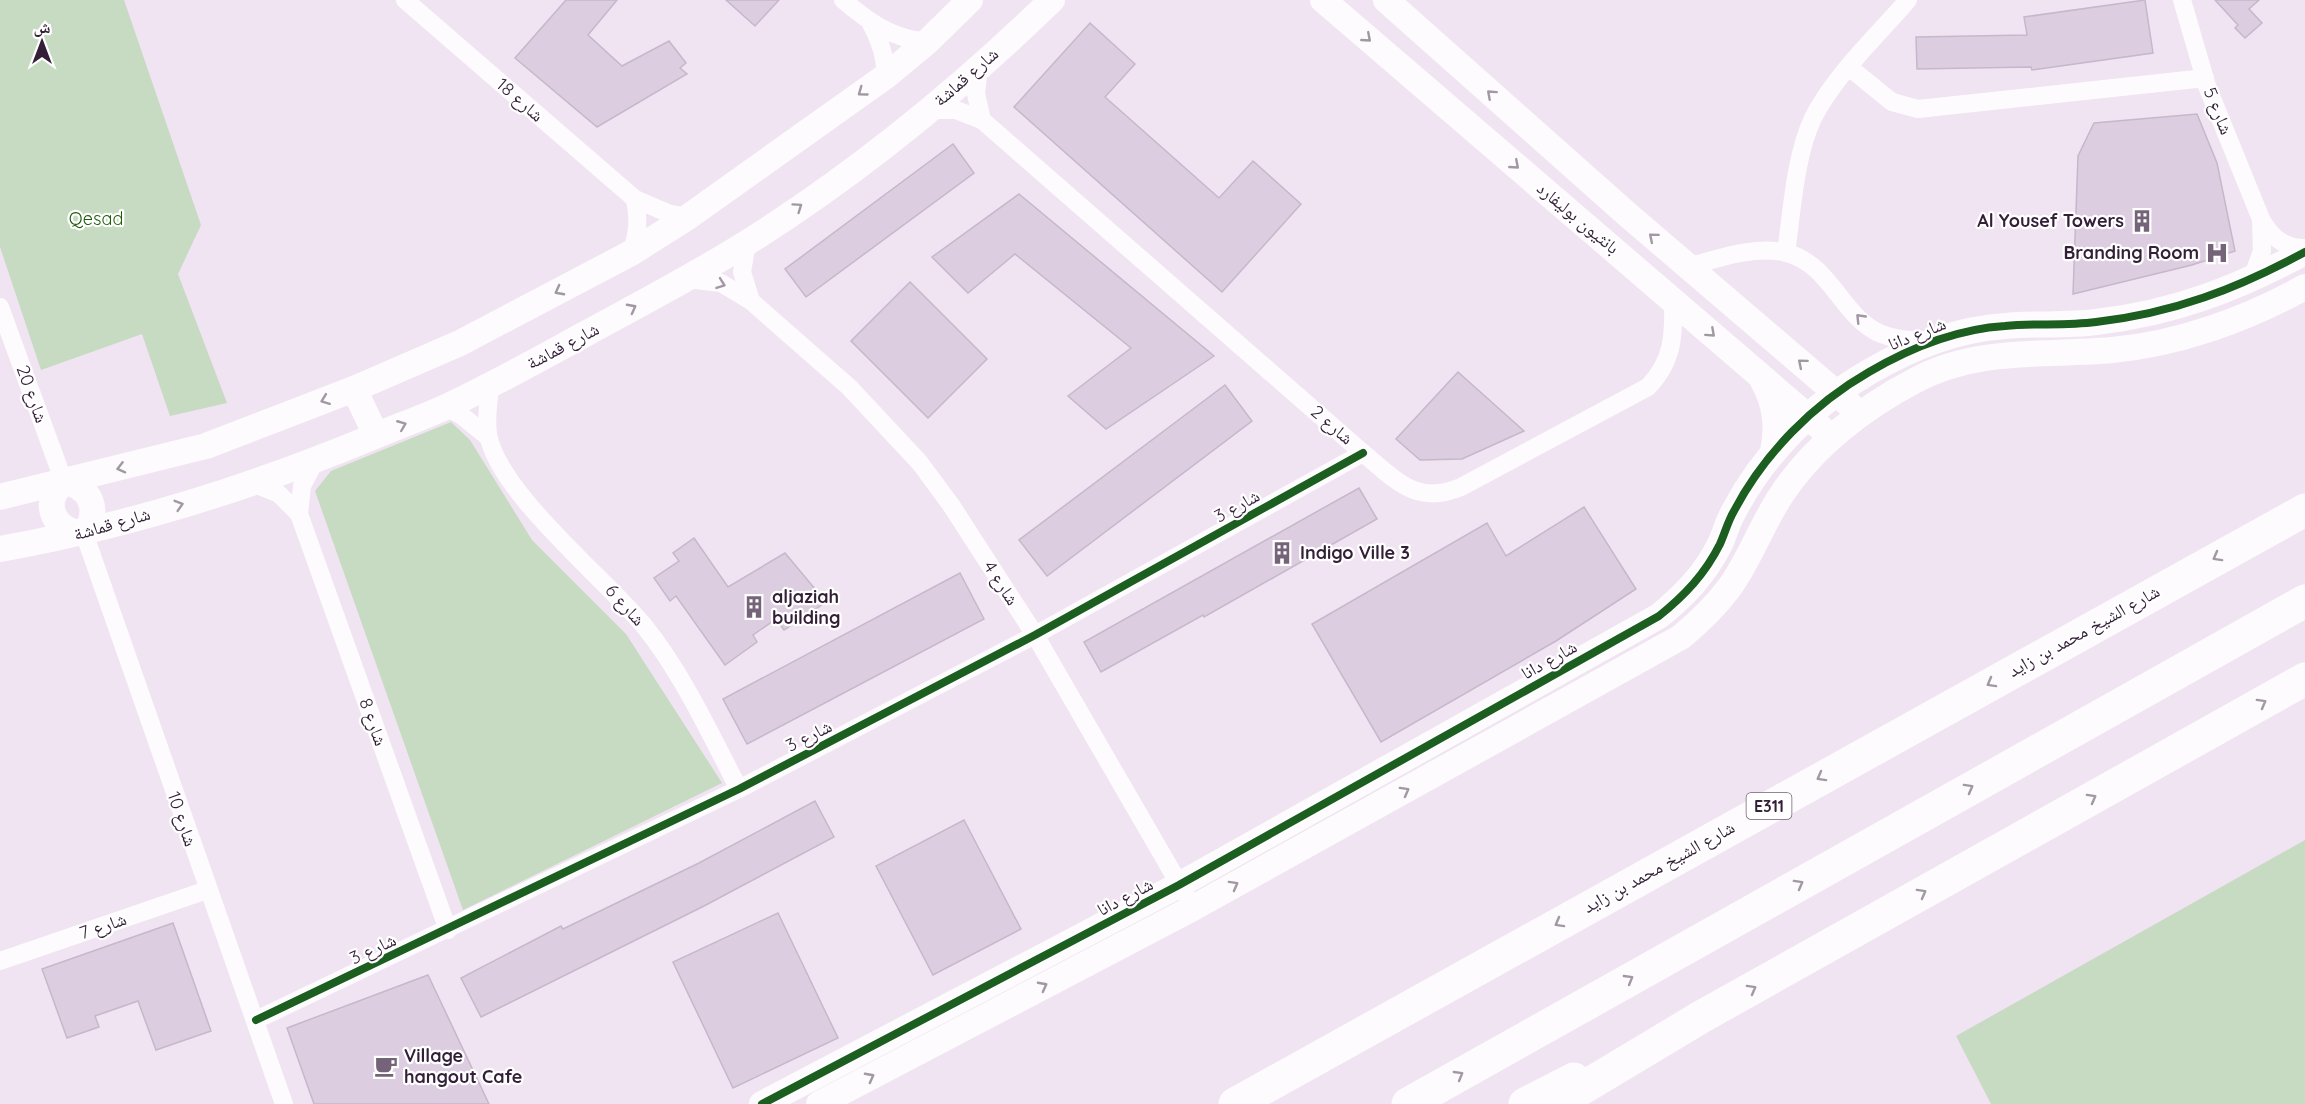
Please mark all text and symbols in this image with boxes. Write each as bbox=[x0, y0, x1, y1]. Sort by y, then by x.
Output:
north arrow bbox=[12, 12, 72, 72]
text: ش bbox=[34, 17, 51, 37]
one-way arrow bbox=[1360, 31, 1371, 42]
street label: شارع قماشة bbox=[928, 42, 1003, 111]
street label: شارع 18 bbox=[492, 73, 549, 127]
street label: شارع 5 bbox=[2199, 84, 2238, 138]
one-way arrow bbox=[858, 85, 869, 96]
one-way arrow bbox=[1487, 90, 1498, 101]
one-way arrow bbox=[1508, 158, 1519, 169]
street label: بانثيون بوليفارد bbox=[1532, 176, 1624, 259]
one-way arrow bbox=[792, 203, 803, 214]
park label: Qesad bbox=[69, 207, 123, 230]
building icon: Al Yousef Towers bbox=[2129, 208, 2155, 234]
place label: Al Yousef Towers bbox=[1977, 209, 2124, 232]
one-way arrow bbox=[1649, 233, 1660, 244]
hospital icon: Branding Room bbox=[2204, 240, 2230, 266]
place label: Branding Room bbox=[2063, 241, 2199, 264]
one-way arrow bbox=[715, 277, 726, 290]
one-way arrow bbox=[555, 284, 565, 295]
one-way arrow bbox=[626, 304, 636, 315]
street label: شارع دانا bbox=[1885, 312, 1949, 356]
one-way arrow bbox=[1857, 314, 1868, 325]
street label: شارع قماشة bbox=[523, 317, 603, 374]
one-way arrow bbox=[1704, 326, 1715, 337]
one-way arrow bbox=[1798, 359, 1809, 370]
street label: شارع 20 bbox=[11, 362, 54, 426]
one-way arrow bbox=[321, 393, 332, 405]
street label: شارع 2 bbox=[1306, 400, 1358, 449]
one-way arrow bbox=[396, 420, 407, 432]
one-way arrow bbox=[116, 460, 126, 473]
street label: شارع 3 bbox=[1210, 484, 1264, 527]
one-way arrow bbox=[173, 500, 184, 512]
street label: شارع قماشة bbox=[71, 502, 153, 545]
building icon: Indigo Ville 3 bbox=[1269, 540, 1295, 566]
place label: Indigo Ville 3 bbox=[1300, 541, 1410, 564]
one-way arrow bbox=[2212, 550, 2223, 562]
street label: شارع 4 bbox=[979, 556, 1024, 609]
street label: شارع 6 bbox=[600, 579, 650, 631]
street label: شارع الشيخ محمد بن زايد bbox=[2004, 579, 2164, 683]
place label: aljaziah building bbox=[772, 585, 841, 629]
building icon: aljaziah building bbox=[741, 594, 767, 620]
street label: شارع دانا bbox=[1517, 635, 1581, 684]
one-way arrow bbox=[1987, 676, 1997, 687]
street label: شارع 8 bbox=[354, 695, 393, 749]
one-way arrow bbox=[2256, 698, 2267, 710]
street label: شارع 3 bbox=[782, 714, 836, 757]
one-way arrow bbox=[1816, 770, 1827, 781]
one-way arrow bbox=[1963, 784, 1973, 796]
one-way arrow bbox=[1398, 787, 1409, 798]
street label: شارع 10 bbox=[162, 788, 203, 849]
road number: E311 bbox=[1746, 793, 1792, 819]
one-way arrow bbox=[2086, 794, 2096, 805]
street label: شارع الشيخ محمد بن زايد bbox=[1579, 815, 1739, 919]
street label: شارع دانا bbox=[1093, 872, 1157, 921]
one-way arrow bbox=[1793, 879, 1803, 891]
one-way arrow bbox=[1228, 881, 1238, 892]
one-way arrow bbox=[1916, 889, 1926, 900]
street label: شارع 7 bbox=[76, 907, 129, 944]
one-way arrow bbox=[1554, 916, 1565, 928]
street label: شارع 3 bbox=[346, 928, 400, 969]
one-way arrow bbox=[1623, 975, 1633, 986]
one-way arrow bbox=[1037, 982, 1048, 994]
one-way arrow bbox=[1746, 984, 1756, 996]
place label: Village hangout Cafe bbox=[404, 1044, 522, 1088]
cafe icon: Village hangout Cafe bbox=[373, 1053, 399, 1079]
one-way arrow bbox=[1453, 1071, 1463, 1082]
one-way arrow bbox=[864, 1073, 875, 1084]

